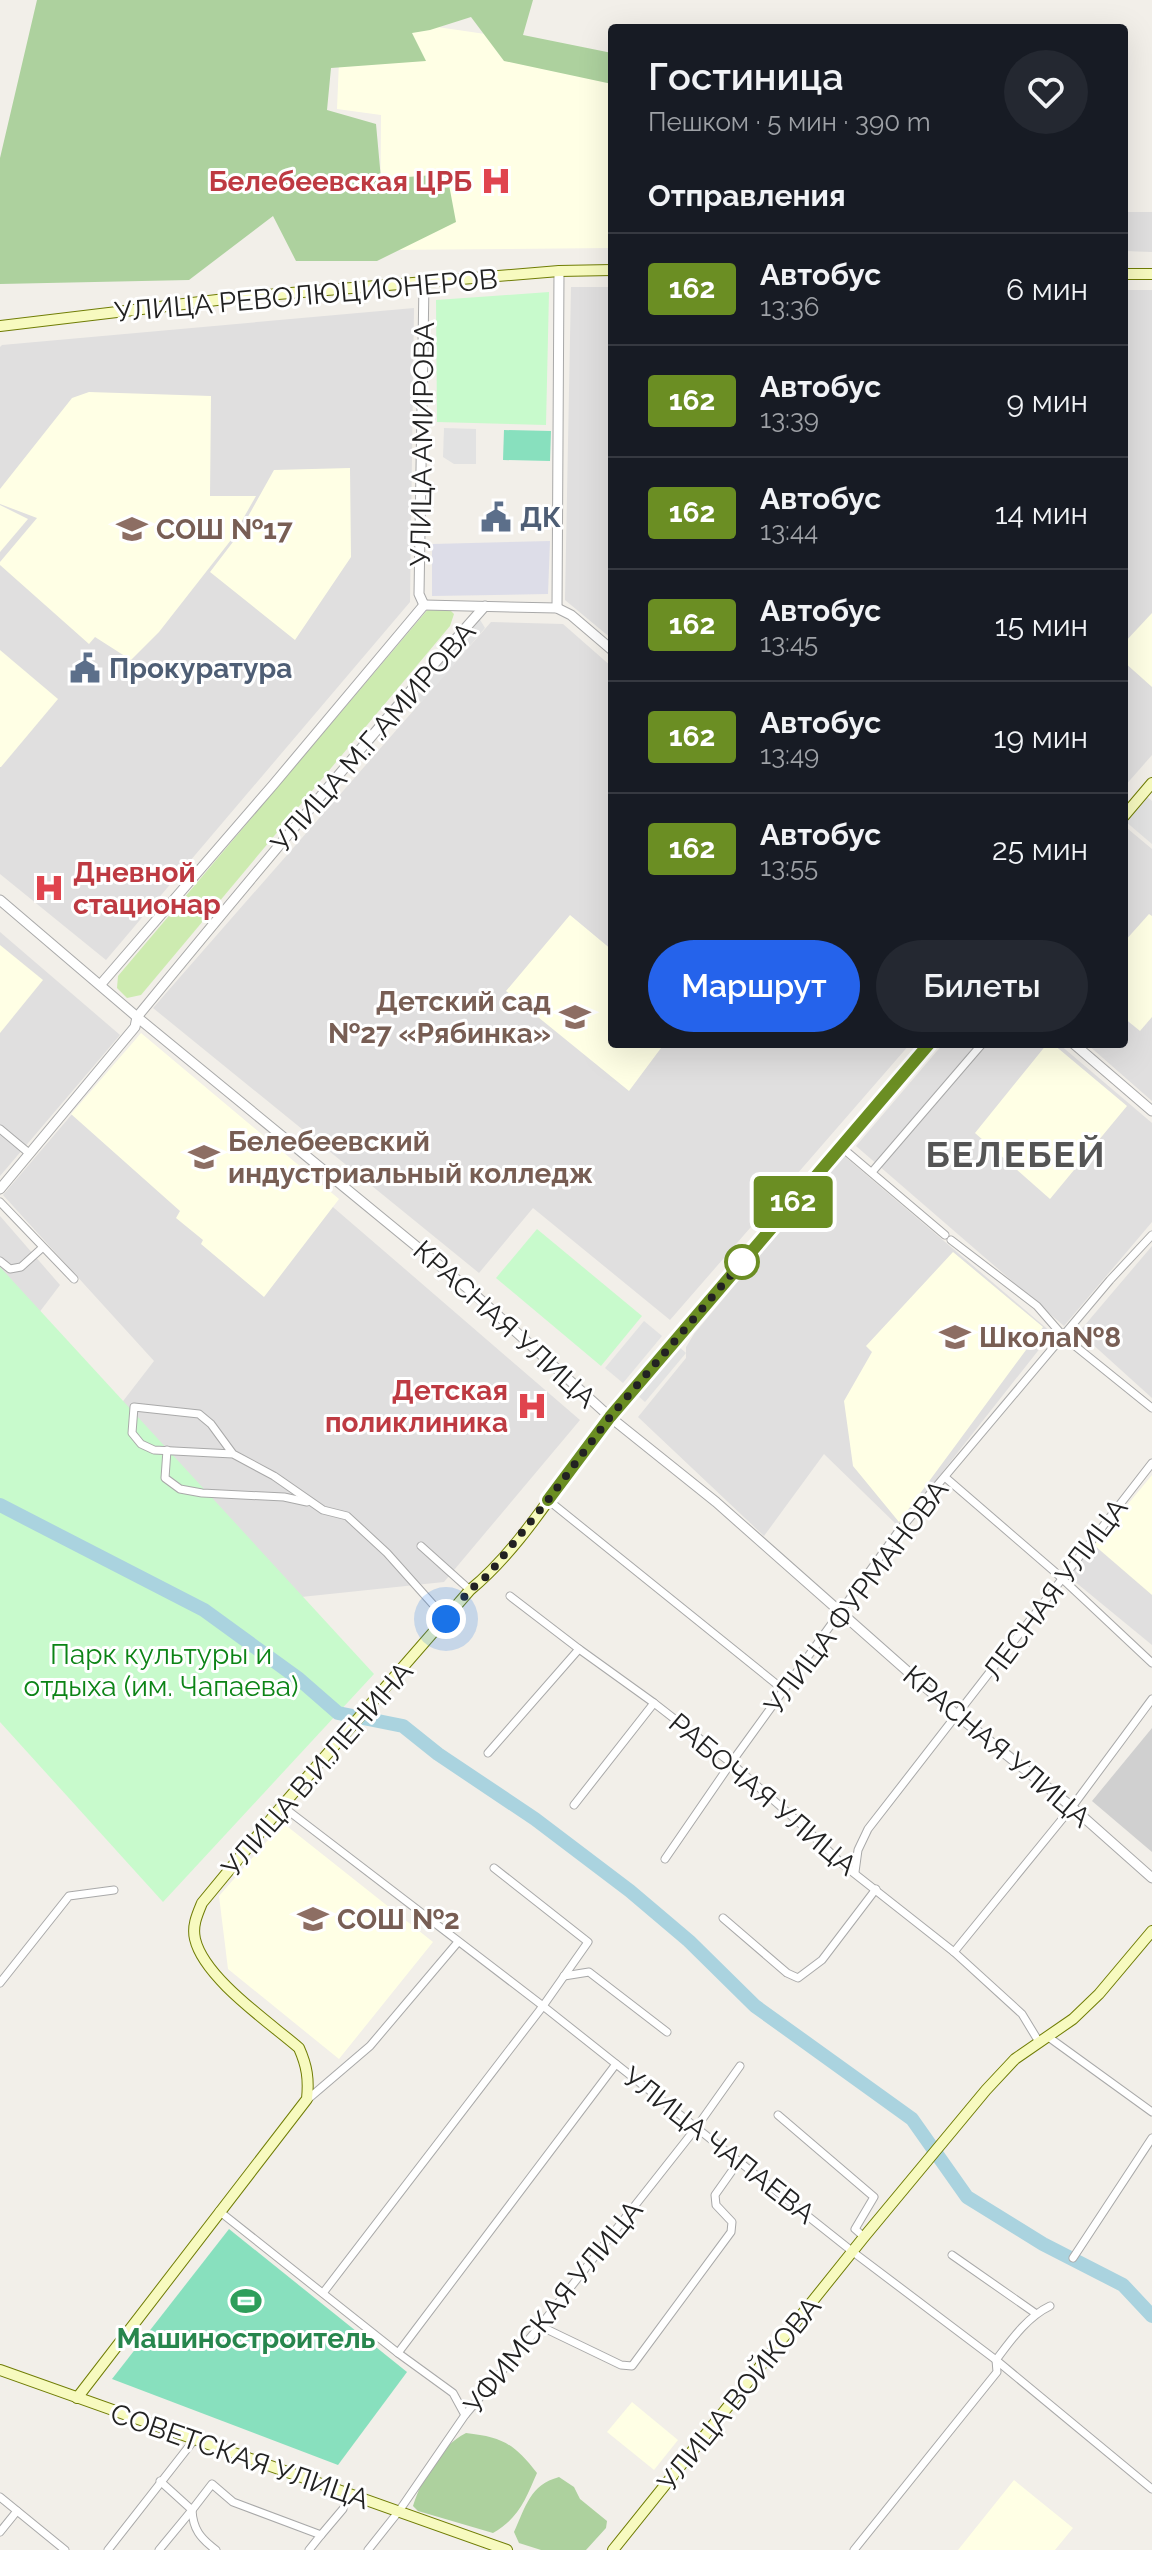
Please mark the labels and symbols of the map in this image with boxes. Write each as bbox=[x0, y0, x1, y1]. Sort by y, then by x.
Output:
hospital icon: Белебеевская ЦРБ bbox=[479, 164, 513, 198]
place label: Белебеевская ЦРБ bbox=[209, 165, 472, 198]
street label: УЛИЦА РЕВОЛЮЦИОНЕРОВ bbox=[113, 262, 499, 329]
street label: УЛИЦА АМИРОВА bbox=[404, 322, 441, 566]
public building icon: ДК bbox=[479, 500, 513, 534]
place label: ДК bbox=[520, 501, 561, 534]
school or university icon: СОШ №17 bbox=[115, 512, 149, 546]
place label: СОШ №17 bbox=[156, 513, 293, 546]
street label: УЛИЦА М.Г.АМИРОВА bbox=[264, 615, 483, 859]
public building icon: Прокуратура bbox=[68, 651, 102, 685]
place label: Прокуратура bbox=[109, 652, 292, 685]
place label: Дневной стационар bbox=[73, 856, 221, 921]
hospital icon: Дневной стационар bbox=[32, 871, 66, 905]
place label: Детский сад №27 «Рябинка» bbox=[328, 985, 551, 1050]
school or university icon: Детский сад №27 «Рябинка» bbox=[558, 1000, 592, 1034]
place label: Белебеевский индустриальный колледж bbox=[228, 1125, 593, 1190]
district label: БЕЛЕБЕЙ bbox=[925, 1133, 1107, 1175]
school or university icon: Белебеевский индустриальный колледж bbox=[187, 1140, 221, 1174]
line badge: 162 bbox=[747, 1176, 839, 1228]
street label: КРАСНАЯ УЛИЦА bbox=[407, 1234, 603, 1415]
unlabelled marker bbox=[725, 1245, 759, 1279]
school or university icon: Школа№8 bbox=[938, 1320, 972, 1354]
place label: Школа№8 bbox=[979, 1321, 1121, 1354]
place label: Детская поликлиника bbox=[325, 1374, 508, 1439]
hospital icon: Детская поликлиника bbox=[515, 1389, 549, 1423]
street label: УЛИЦА ФУРМАНОВА bbox=[758, 1474, 955, 1721]
street label: ЛЕСНАЯ УЛИЦА bbox=[976, 1492, 1135, 1687]
your location bbox=[426, 1599, 466, 1639]
park label: Парк культуры и отдыха (им. Чапаева) bbox=[23, 1638, 299, 1703]
street label: УЛИЦА В.И.ЛЕНИНА bbox=[215, 1655, 420, 1884]
street label: КРАСНАЯ УЛИЦА bbox=[896, 1659, 1097, 1834]
street label: РАБОЧАЯ УЛИЦА bbox=[662, 1706, 863, 1882]
school or university icon: СОШ №2 bbox=[296, 1902, 330, 1936]
place label: СОШ №2 bbox=[337, 1903, 460, 1936]
street label: УЛИЦА ЧАПАЕВА bbox=[616, 2060, 821, 2231]
street label: УФИМСКАЯ УЛИЦА bbox=[457, 2194, 650, 2421]
sports icon: Машиностроитель bbox=[229, 2284, 263, 2318]
street label: УЛИЦА ВОЙКОВА bbox=[651, 2290, 828, 2498]
place label: Машиностроитель bbox=[117, 2322, 376, 2355]
street label: СОВЕТСКАЯ УЛИЦА bbox=[106, 2397, 374, 2516]

